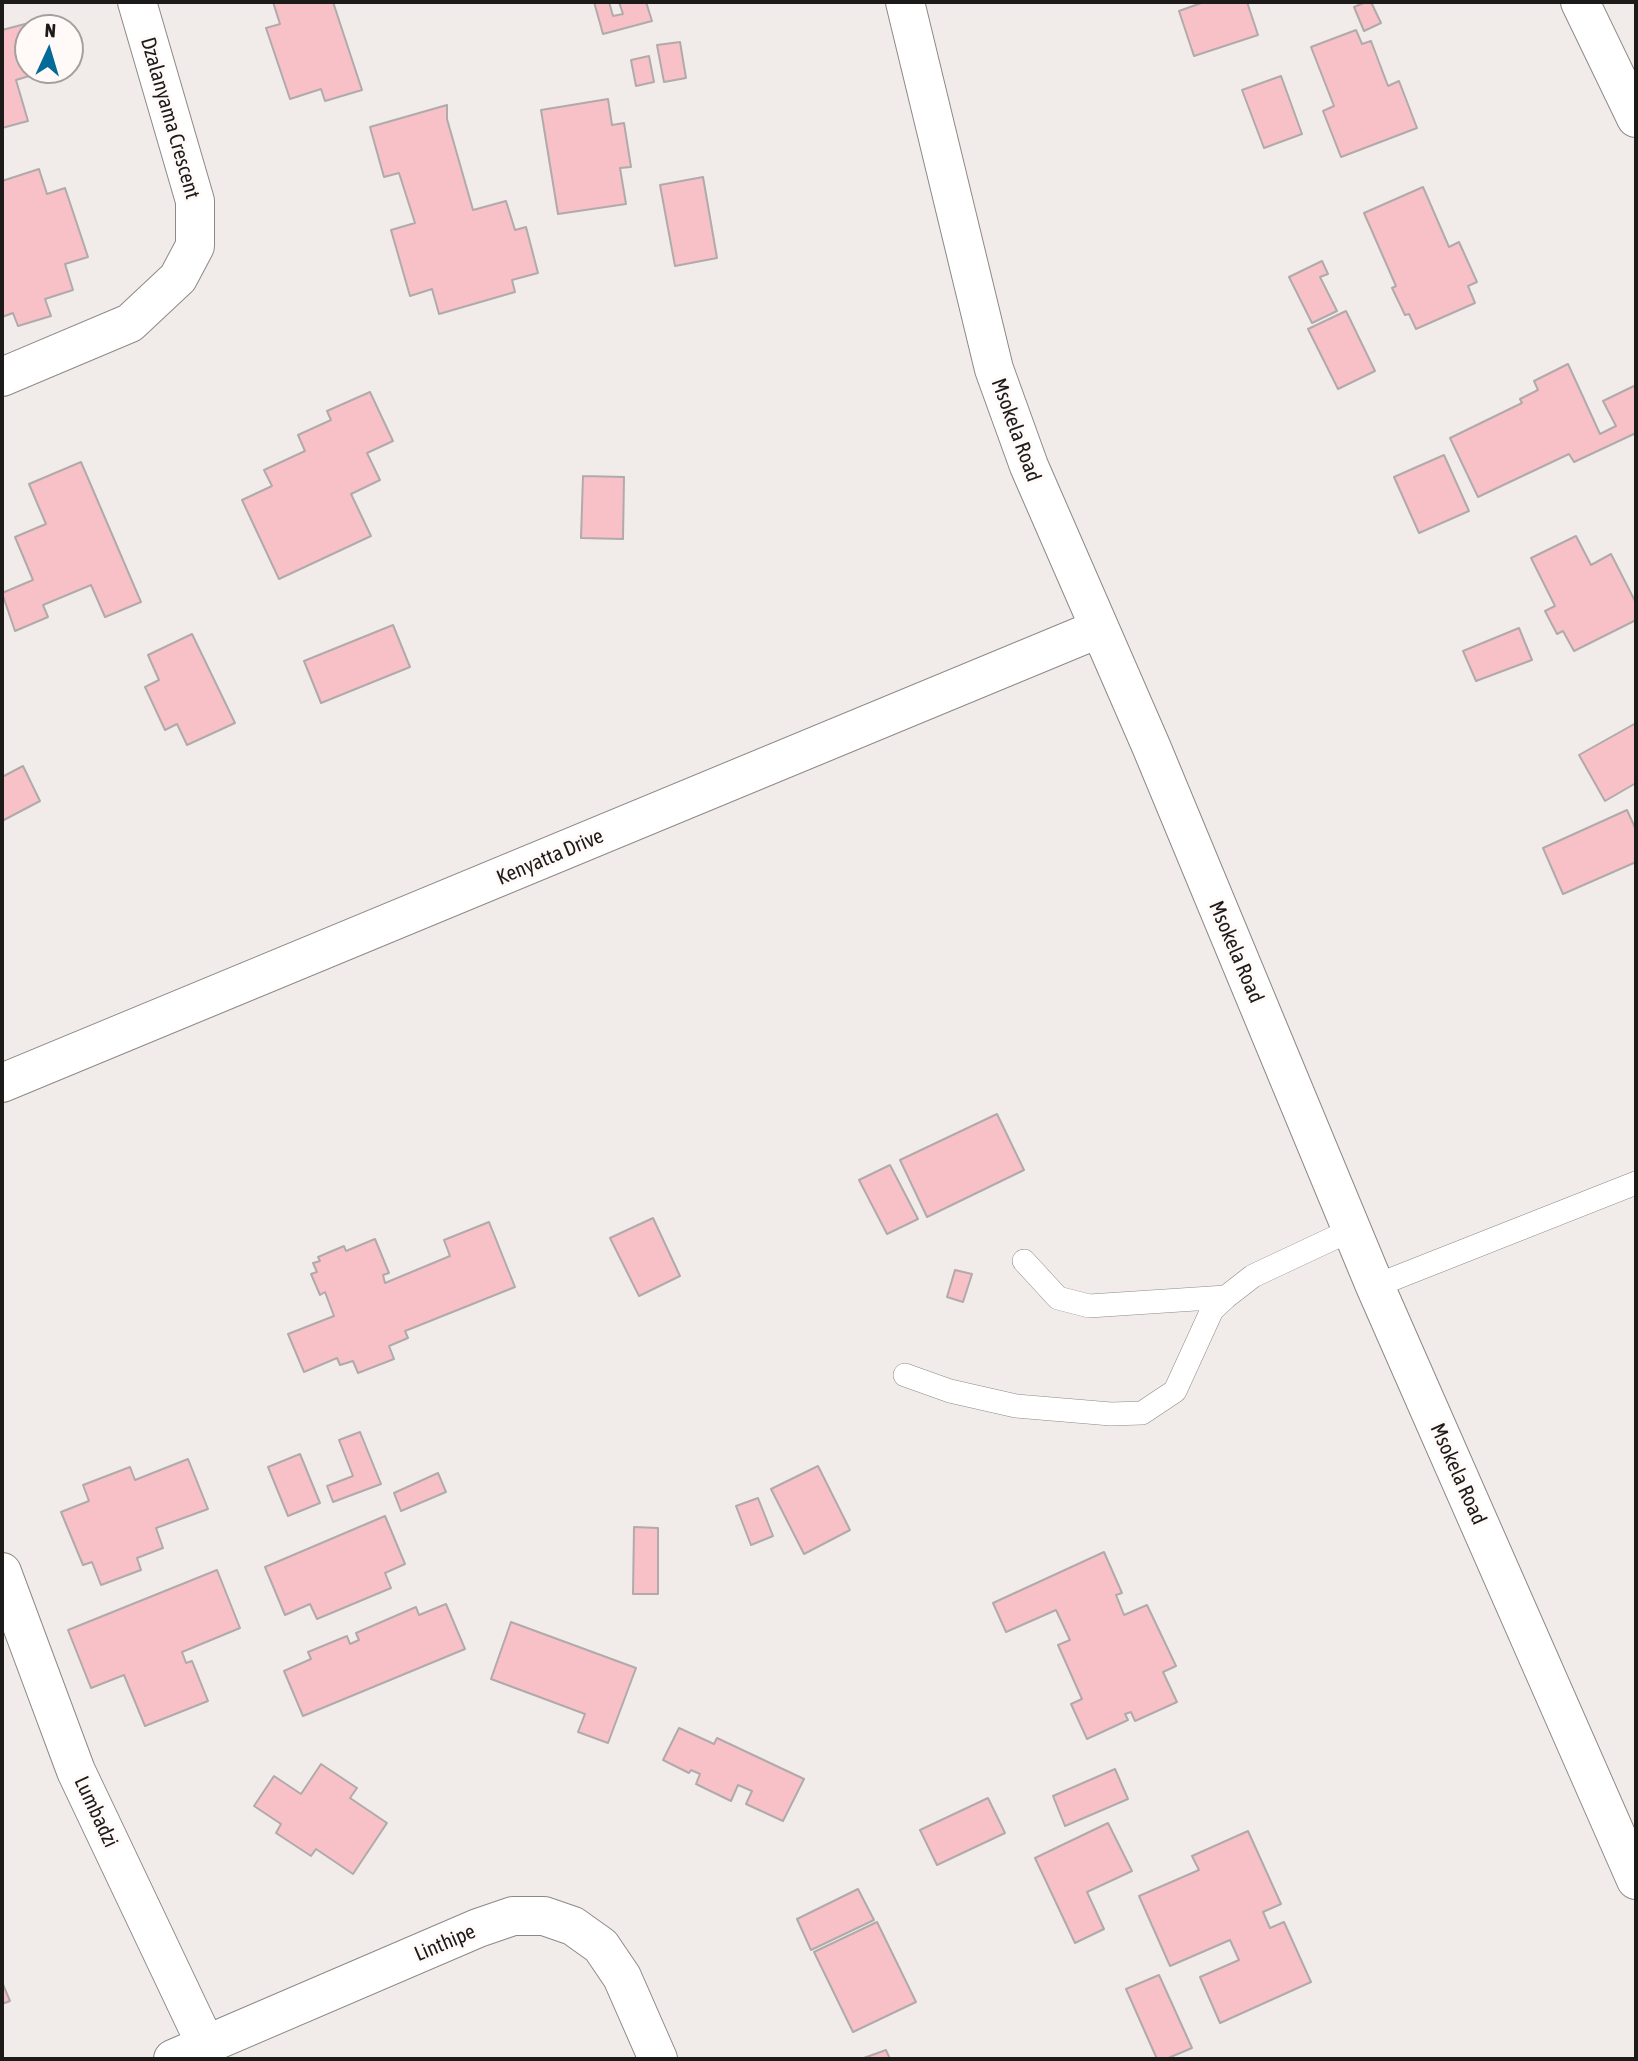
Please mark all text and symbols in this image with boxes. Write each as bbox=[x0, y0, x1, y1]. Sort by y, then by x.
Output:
north arrow bbox=[14, 14, 84, 84]
text: N bbox=[44, 19, 57, 41]
street label: Dzalanyama Crescent bbox=[135, 34, 205, 202]
street label: Msokela Road bbox=[986, 375, 1046, 485]
street label: Kenyatta Drive bbox=[493, 823, 607, 891]
street label: Msokela Road bbox=[1203, 897, 1269, 1007]
street label: Msokela Road bbox=[1425, 1420, 1491, 1528]
street label: Lumbadzi bbox=[69, 1772, 123, 1852]
street label: Linthipe bbox=[411, 1919, 479, 1967]

